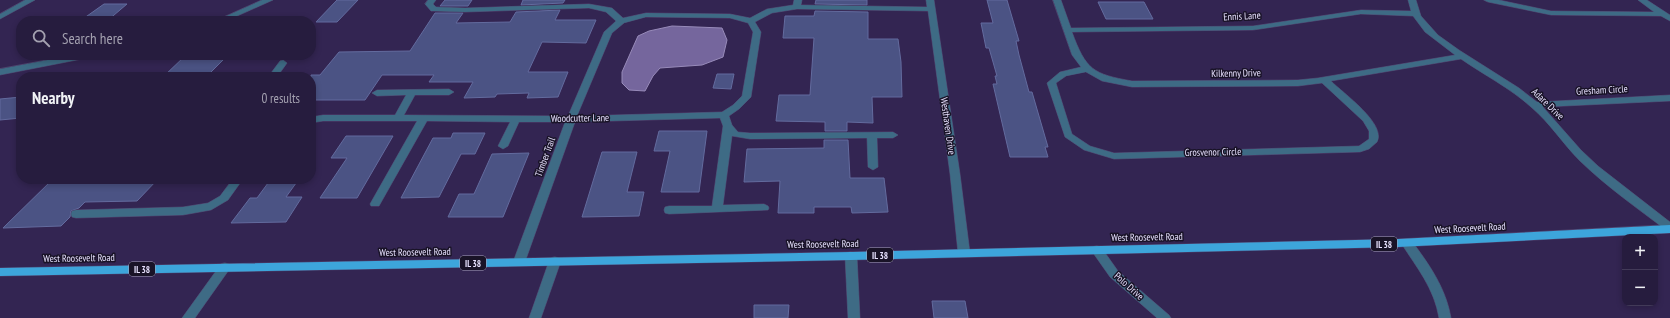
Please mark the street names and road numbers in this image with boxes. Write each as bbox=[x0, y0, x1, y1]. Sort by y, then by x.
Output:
street label: Ennis Lane bbox=[1223, 9, 1261, 23]
street label: Kilkenny Drive bbox=[1211, 66, 1261, 80]
street label: Gresham Circle bbox=[1576, 82, 1628, 98]
street label: Adare Drive bbox=[1529, 85, 1567, 123]
street label: Westhaven Drive bbox=[938, 97, 958, 155]
street label: Woodcutter Lane bbox=[551, 111, 609, 125]
street label: Timber Trail bbox=[532, 135, 558, 179]
street label: Grosvenor Circle bbox=[1185, 145, 1241, 159]
street label: West Roosevelt Road bbox=[1434, 220, 1506, 236]
street label: West Roosevelt Road bbox=[1111, 230, 1183, 244]
street label: West Roosevelt Road bbox=[787, 237, 859, 251]
road number: IL 38 bbox=[1371, 237, 1397, 251]
street label: West Roosevelt Road bbox=[379, 245, 451, 259]
road number: IL 38 bbox=[867, 248, 893, 262]
street label: West Roosevelt Road bbox=[43, 251, 115, 265]
road number: IL 38 bbox=[460, 256, 486, 270]
road number: IL 38 bbox=[129, 262, 155, 276]
street label: Polo Drive bbox=[1111, 269, 1147, 303]

